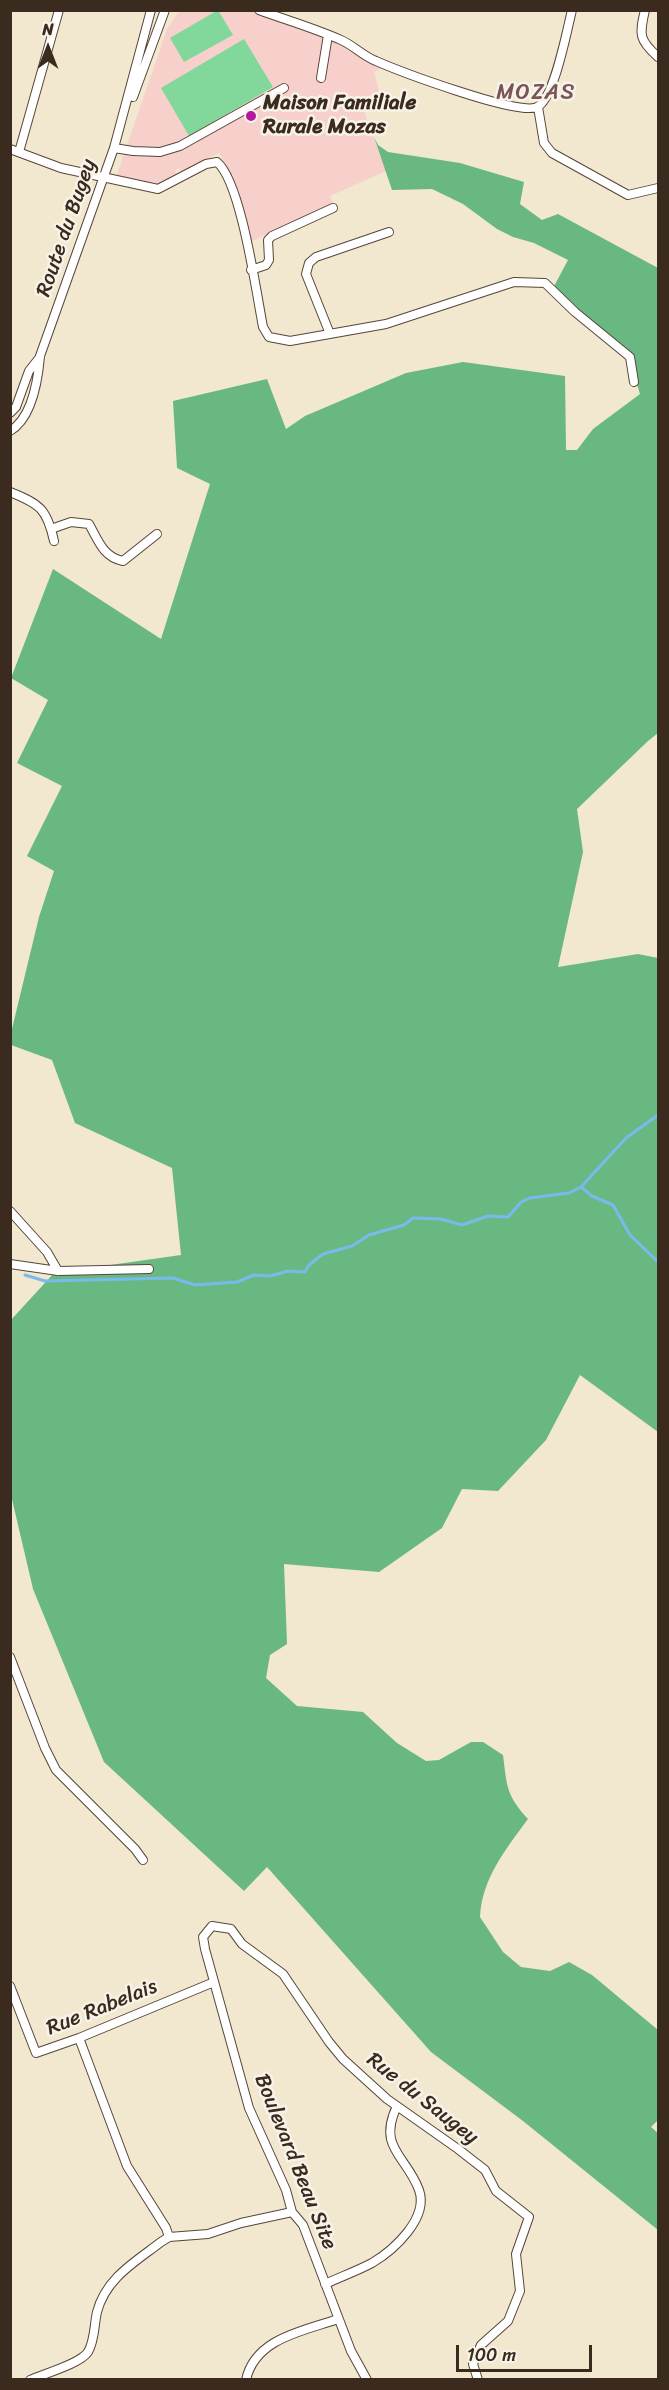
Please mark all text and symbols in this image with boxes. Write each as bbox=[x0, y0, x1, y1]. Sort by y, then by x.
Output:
text: N bbox=[42, 15, 54, 44]
north arrow bbox=[18, 18, 78, 78]
district label: MOZAS bbox=[497, 80, 575, 106]
place label: Maison Familiale Rurale Mozas bbox=[263, 91, 416, 141]
marker: Maison Familiale Rurale Mozas bbox=[244, 109, 258, 123]
street label: Route du Bugey bbox=[32, 156, 102, 300]
street label: Rue Rabelais bbox=[43, 1974, 161, 2042]
street label: Rue du Saugey bbox=[361, 2048, 483, 2150]
street label: Boulevard Beau Site bbox=[248, 2071, 342, 2253]
scale bar bbox=[459, 2333, 596, 2371]
text: 100 m bbox=[467, 2339, 516, 2371]

